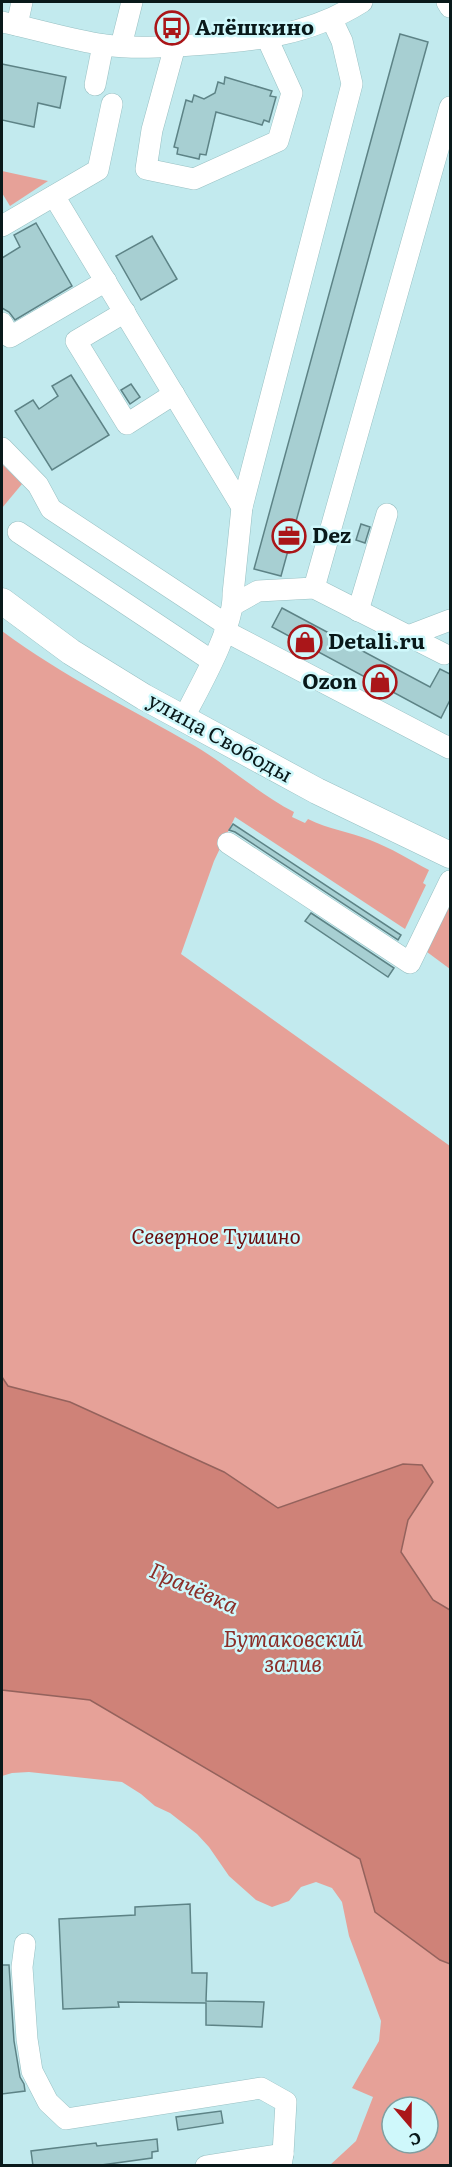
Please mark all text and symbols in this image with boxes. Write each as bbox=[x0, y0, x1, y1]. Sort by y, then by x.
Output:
bus stop icon: Алёшкино bbox=[154, 10, 190, 46]
place label: Алёшкино bbox=[195, 10, 314, 41]
office icon: Dez bbox=[271, 518, 307, 554]
place label: Dez bbox=[312, 518, 351, 549]
shop icon: Detali.ru bbox=[287, 624, 323, 660]
place label: Detali.ru bbox=[328, 624, 425, 655]
place label: Ozon bbox=[302, 664, 357, 695]
shop icon: Ozon bbox=[362, 664, 398, 700]
street label: улица Свободы bbox=[143, 683, 299, 788]
park label: Северное Тушино bbox=[131, 1219, 301, 1250]
water label: Грачёвка bbox=[145, 1552, 245, 1621]
water label: Бутаковский залив bbox=[223, 1621, 363, 1679]
north arrow bbox=[380, 2095, 440, 2155]
text: С bbox=[406, 2127, 425, 2153]

